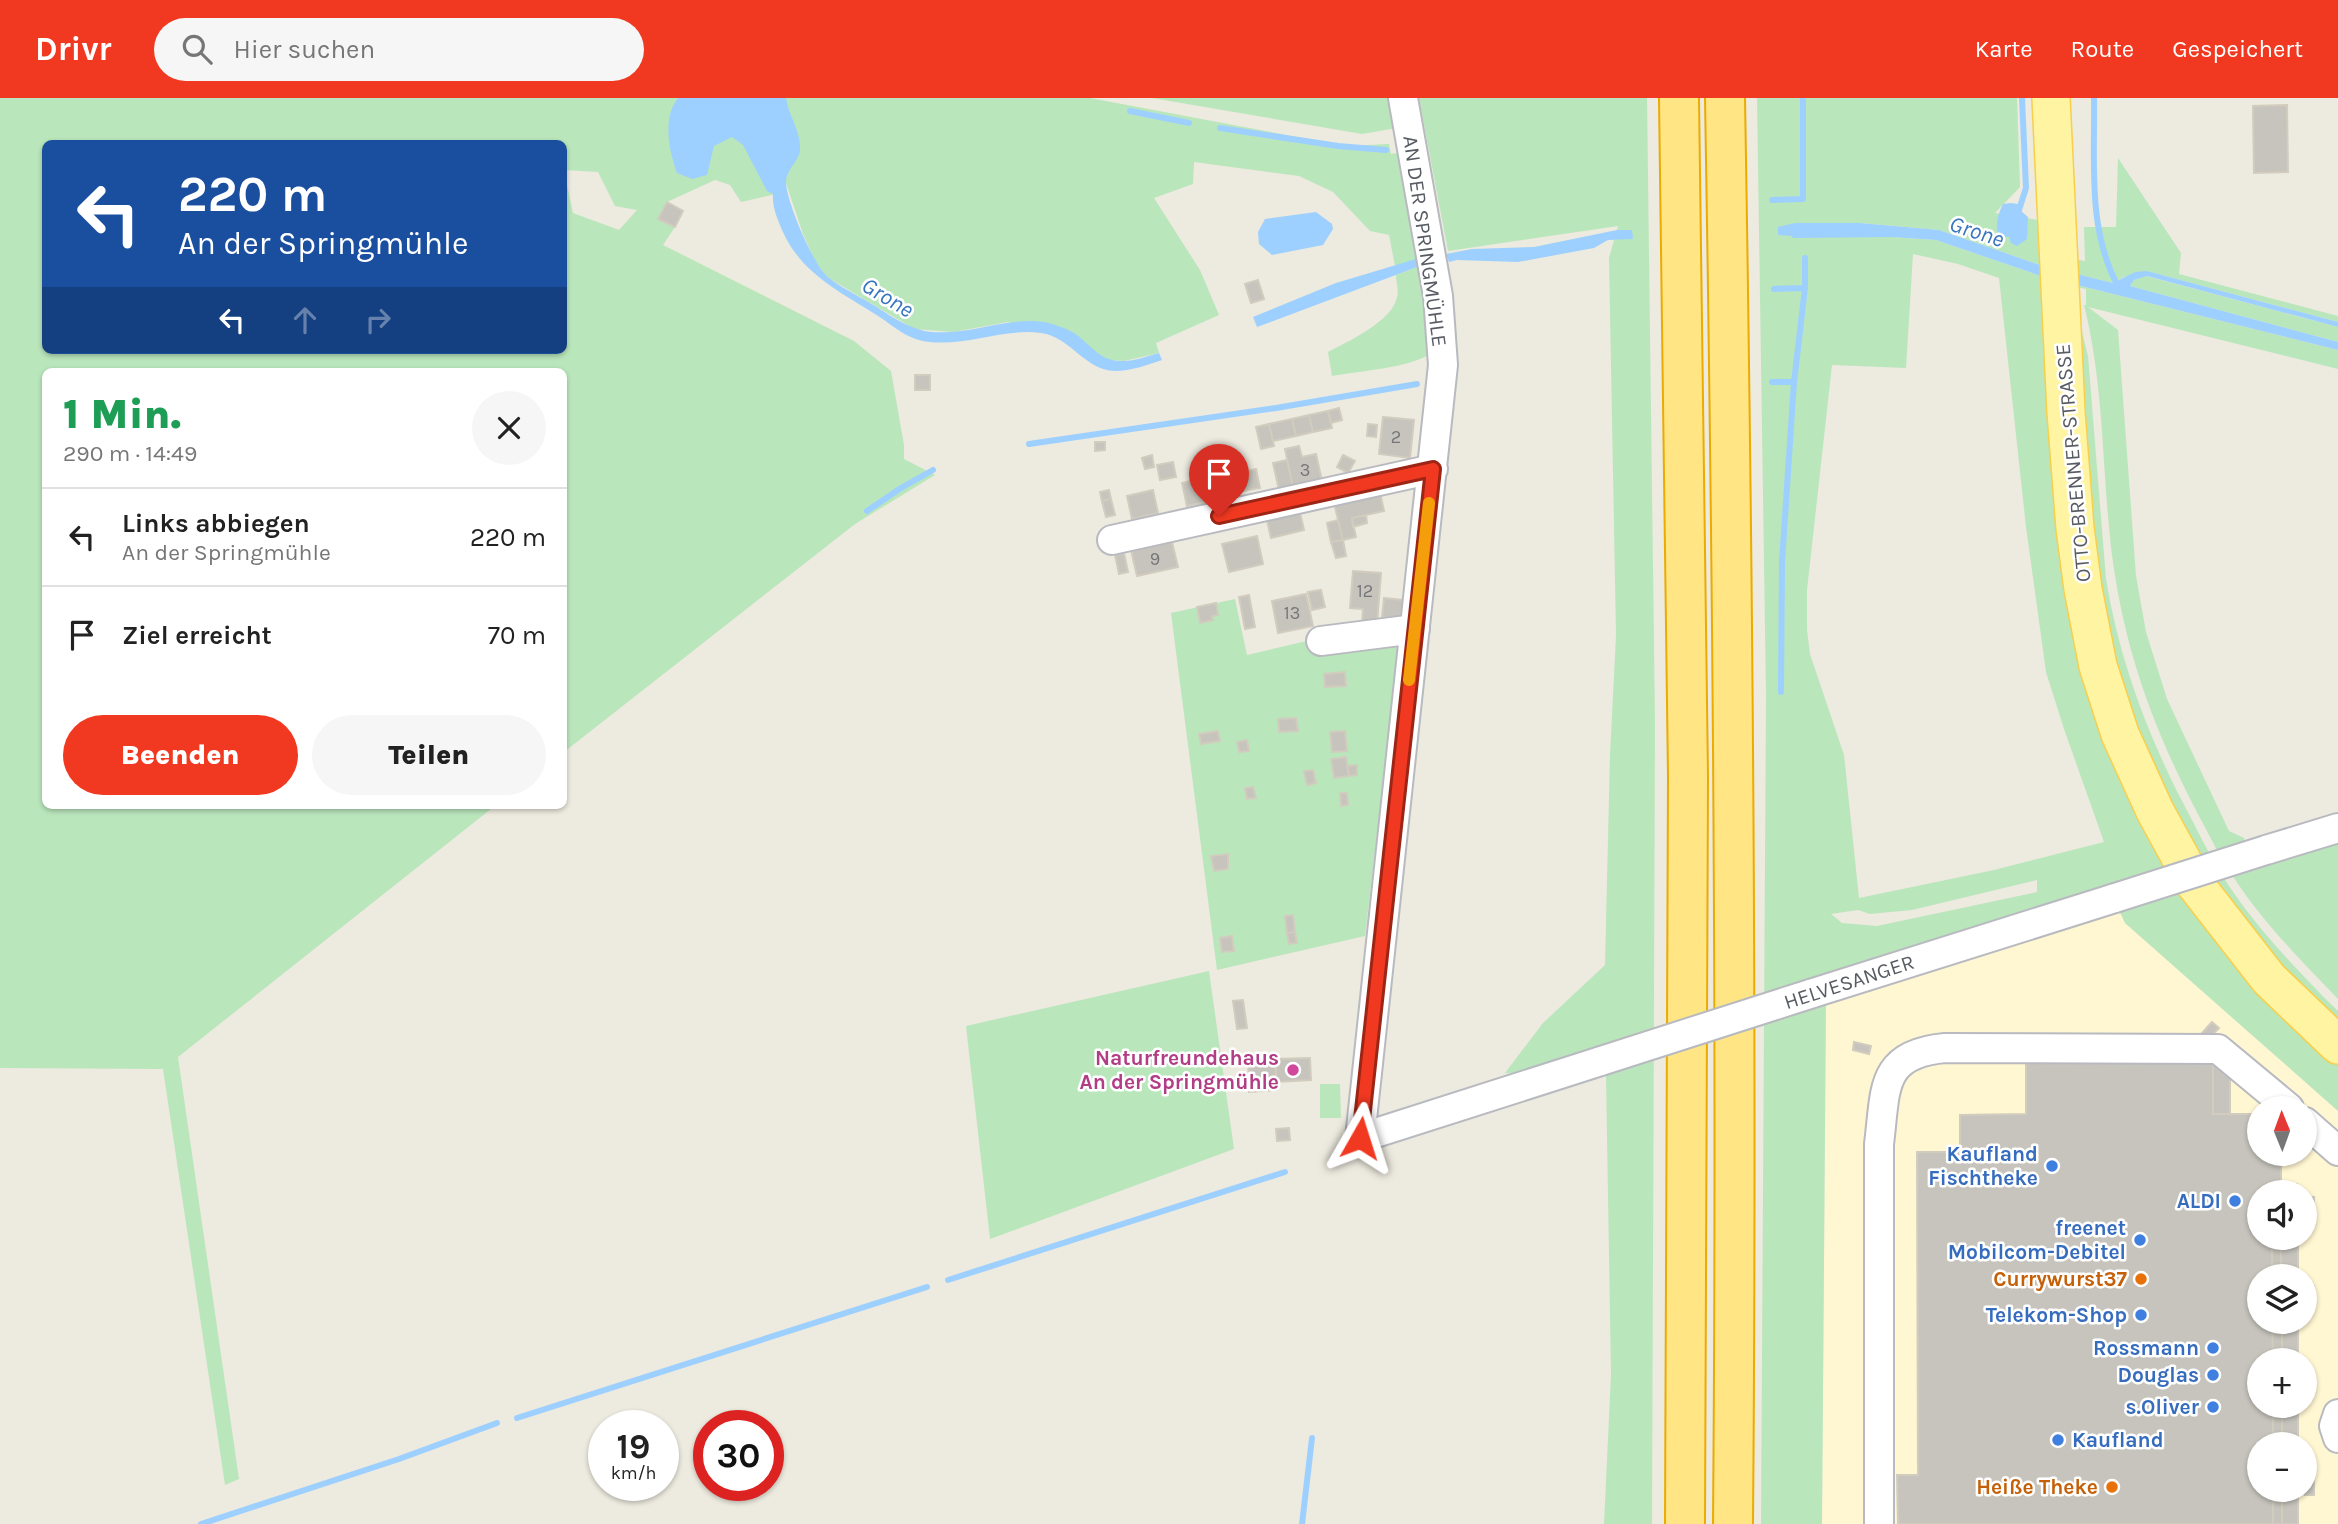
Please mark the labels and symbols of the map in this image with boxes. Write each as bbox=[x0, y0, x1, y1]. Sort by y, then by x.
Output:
street label: AN DER SPRINGMÜHLE bbox=[1398, 134, 1452, 348]
water label: Grone bbox=[1946, 210, 2008, 253]
water label: Grone bbox=[857, 272, 919, 324]
street label: OTTO-BRENNER-STRASSE bbox=[2051, 343, 2095, 583]
house number: 2 bbox=[1391, 426, 1401, 448]
pin bbox=[1189, 444, 1249, 516]
house number: 3 bbox=[1300, 459, 1310, 481]
house number: 9 bbox=[1150, 548, 1160, 570]
house number: 12 bbox=[1357, 580, 1373, 602]
house number: 13 bbox=[1284, 602, 1300, 624]
street label: HELVESANGER bbox=[1781, 950, 1917, 1014]
place label: Naturfreundehaus An der Springmühle bbox=[1080, 1046, 1279, 1094]
marker: Naturfreundehaus An der Springmühle bbox=[1285, 1062, 1301, 1078]
north arrow bbox=[2247, 1096, 2317, 1166]
position arrow bbox=[1323, 1101, 1397, 1175]
place label: Kaufland Fischtheke bbox=[1928, 1142, 2038, 1190]
marker: Kaufland Fischtheke bbox=[2044, 1158, 2060, 1174]
place label: ALDI bbox=[2177, 1189, 2221, 1213]
marker: ALDI bbox=[2227, 1193, 2243, 1209]
place label: freenet Mobilcom-Debitel bbox=[1948, 1216, 2126, 1264]
marker: freenet Mobilcom-Debitel bbox=[2132, 1232, 2148, 1248]
place label: Currywurst37 bbox=[1993, 1267, 2128, 1291]
marker: Currywurst37 bbox=[2133, 1271, 2149, 1287]
place label: Telekom-Shop bbox=[1986, 1303, 2127, 1327]
marker: Telekom-Shop bbox=[2133, 1307, 2149, 1323]
place label: Rossmann bbox=[2093, 1336, 2199, 1360]
marker: Rossmann bbox=[2205, 1340, 2221, 1356]
place label: Douglas bbox=[2118, 1363, 2199, 1387]
marker: Douglas bbox=[2205, 1367, 2221, 1383]
place label: s.Oliver bbox=[2126, 1395, 2200, 1419]
marker: s.Oliver bbox=[2205, 1399, 2221, 1415]
speed limit sign: 30 bbox=[693, 1410, 784, 1501]
place label: Kaufland bbox=[2072, 1428, 2164, 1452]
marker: Kaufland bbox=[2050, 1432, 2066, 1448]
place label: Heiße Theke bbox=[1976, 1475, 2098, 1499]
marker: Heiße Theke bbox=[2104, 1479, 2120, 1495]

